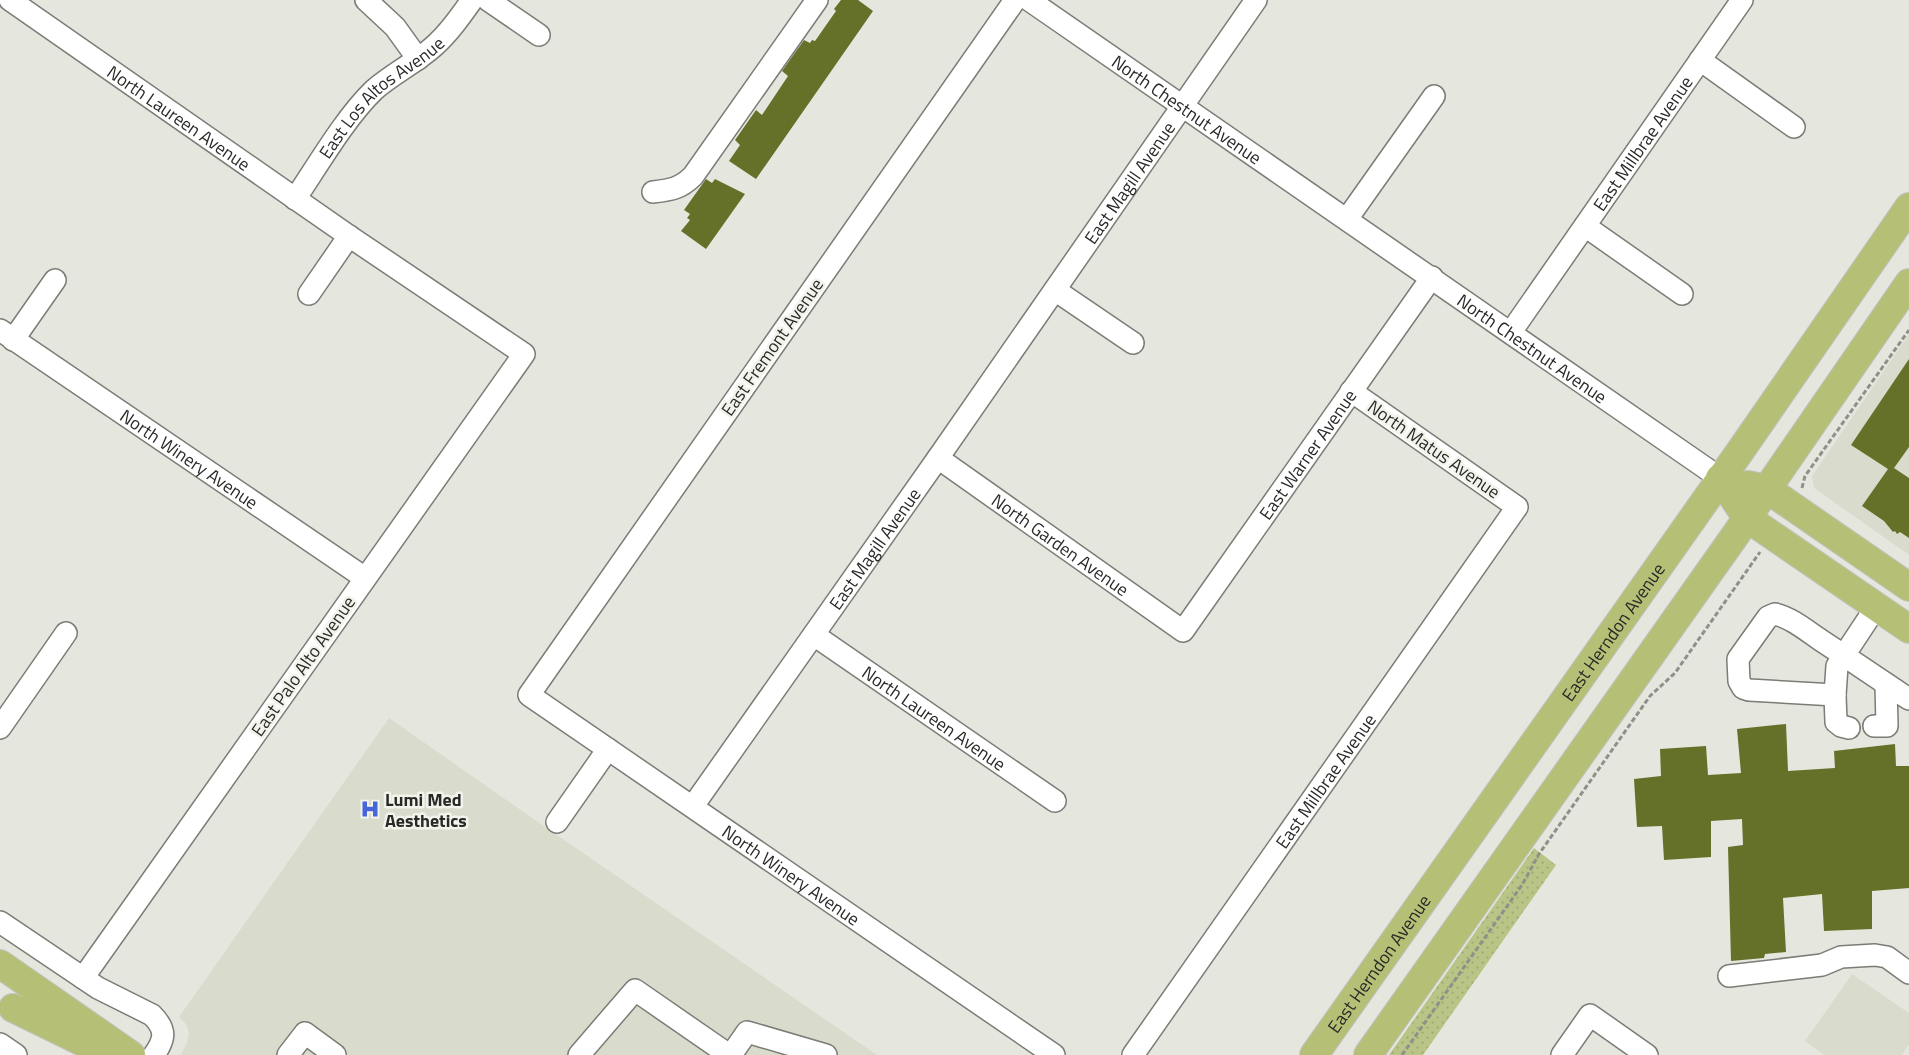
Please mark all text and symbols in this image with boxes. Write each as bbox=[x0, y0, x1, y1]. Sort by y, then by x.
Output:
street label: East Los Altos Avenue bbox=[312, 30, 450, 164]
street label: North Chestnut Avenue bbox=[1106, 48, 1267, 171]
street label: North Laureen Avenue bbox=[102, 58, 256, 177]
street label: East Millbrae Avenue bbox=[1586, 70, 1699, 216]
street label: East Magill Avenue bbox=[1077, 116, 1181, 249]
street label: East Fremont Avenue bbox=[714, 273, 830, 421]
street label: North Chestnut Avenue bbox=[1452, 287, 1613, 410]
street label: East Warner Avenue bbox=[1252, 384, 1363, 525]
street label: North Matus Avenue bbox=[1362, 393, 1506, 505]
street label: North Winery Avenue bbox=[115, 402, 264, 515]
street label: East Magill Avenue bbox=[822, 482, 927, 615]
street label: North Garden Avenue bbox=[986, 487, 1135, 602]
street label: East Herndon Avenue bbox=[1554, 557, 1671, 706]
street label: East Palo Alto Avenue bbox=[244, 590, 362, 742]
street label: North Laureen Avenue bbox=[857, 659, 1012, 777]
street label: East Millbrae Avenue bbox=[1269, 708, 1382, 854]
place label: Lumi Med Aesthetics bbox=[385, 786, 467, 834]
hospital icon: Lumi Med Aesthetics bbox=[359, 798, 381, 820]
street label: North Winery Avenue bbox=[717, 818, 866, 932]
street label: East Herndon Avenue bbox=[1320, 889, 1437, 1038]

